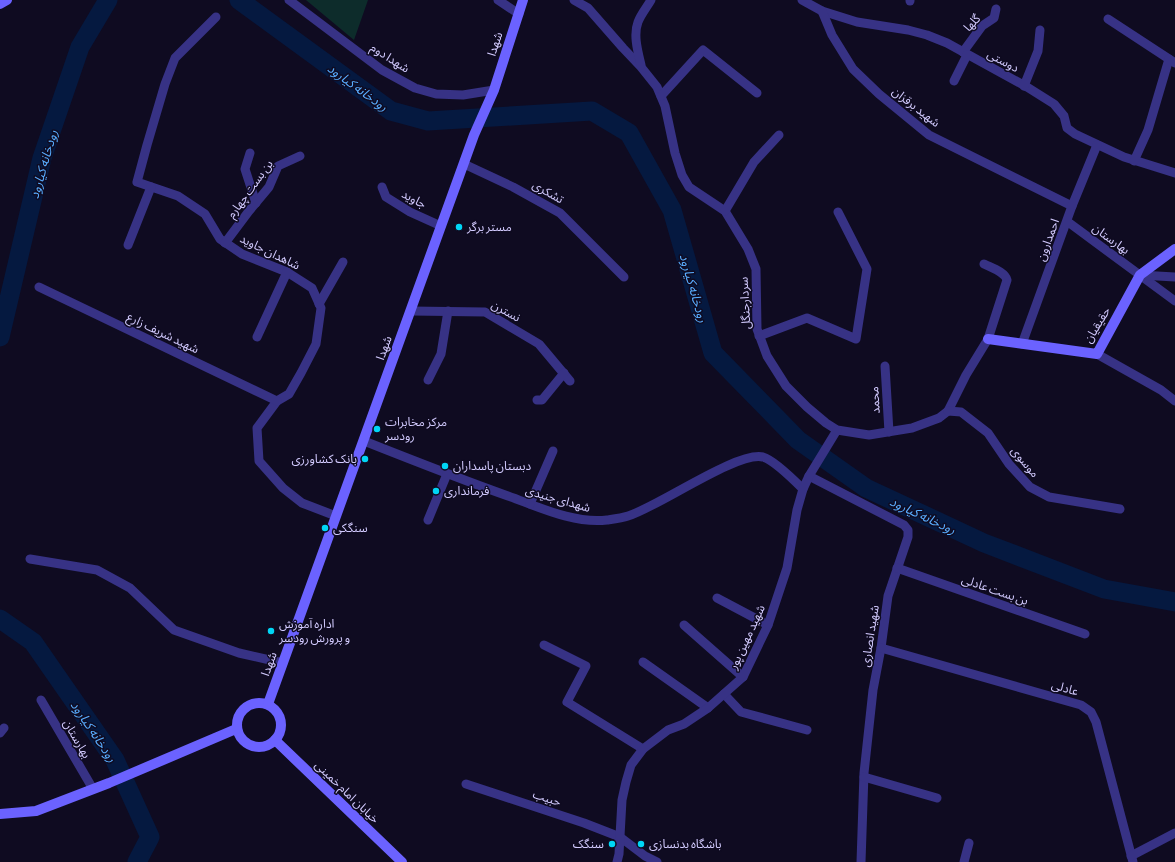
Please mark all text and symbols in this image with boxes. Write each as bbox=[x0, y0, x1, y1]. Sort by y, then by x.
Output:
street label: گلها bbox=[961, 11, 985, 35]
street label: شهدا bbox=[485, 30, 506, 58]
street label: شهدا دوم bbox=[367, 40, 412, 77]
street label: دوستی bbox=[984, 47, 1021, 76]
water label: رودخانه کیارود bbox=[324, 61, 391, 115]
street label: شهید برقزان bbox=[889, 84, 943, 131]
water label: رودخانه کیارود bbox=[27, 128, 61, 201]
street label: بن بست چهارم bbox=[224, 157, 277, 222]
street label: تشکری bbox=[529, 177, 567, 208]
street label: جاوید bbox=[399, 187, 429, 212]
street label: احمدارون bbox=[1034, 217, 1063, 263]
place label: مستر برگر bbox=[466, 220, 512, 235]
street label: بهارستان bbox=[1089, 221, 1132, 258]
marker: مستر برگر bbox=[454, 222, 464, 232]
street label: شاهدان جاوید bbox=[237, 231, 302, 273]
water label: رودخانه کیارود bbox=[676, 252, 711, 325]
street label: سردارجنگل bbox=[737, 276, 754, 330]
street label: نسترن bbox=[489, 297, 523, 325]
street label: حقیقیان bbox=[1081, 304, 1114, 346]
street label: شهید شریف زارع bbox=[124, 310, 201, 358]
street label: شهدا bbox=[373, 334, 396, 362]
street label: محمد bbox=[867, 386, 884, 414]
place label: مرکز مخابرات رودسر bbox=[384, 415, 447, 444]
marker: مرکز مخابرات رودسر bbox=[372, 424, 382, 434]
street label: موسوی bbox=[1007, 444, 1042, 481]
place label: بانک کشاورزى bbox=[292, 452, 357, 467]
marker: بانک کشاورزى bbox=[360, 454, 370, 464]
place label: دبستان پاسداران bbox=[453, 459, 531, 474]
marker: دبستان پاسداران bbox=[440, 461, 450, 471]
street label: شهدای جنیدی bbox=[524, 483, 592, 516]
place label: فرماندارى bbox=[444, 484, 489, 499]
marker: فرماندارى bbox=[431, 486, 441, 496]
water label: رودخانه کیارود bbox=[887, 494, 958, 538]
place label: سنگکى bbox=[333, 521, 368, 536]
marker: سنگکى bbox=[320, 523, 330, 533]
street label: بن بست عادلی bbox=[960, 572, 1030, 609]
street label: شهید مهین پور bbox=[726, 603, 769, 673]
street label: شهید انصاری bbox=[858, 604, 883, 668]
place label: اداره آموزش و پرورش رودسر bbox=[278, 617, 350, 646]
marker: اداره آموزش و پرورش رودسر bbox=[266, 626, 276, 636]
street label: شهدا bbox=[258, 650, 281, 678]
street label: عادلی bbox=[1050, 678, 1080, 699]
water label: رودخانه کیارود bbox=[67, 698, 120, 766]
street label: بهارستان bbox=[59, 717, 94, 761]
street label: خیابان امام خمینی bbox=[311, 758, 382, 828]
street label: حبیب bbox=[531, 787, 563, 810]
place label: سنگک bbox=[573, 837, 604, 852]
place label: باشگاه بدنسازى bbox=[649, 837, 722, 852]
marker: سنگک bbox=[607, 839, 617, 849]
marker: باشگاه بدنسازى bbox=[636, 839, 646, 849]

